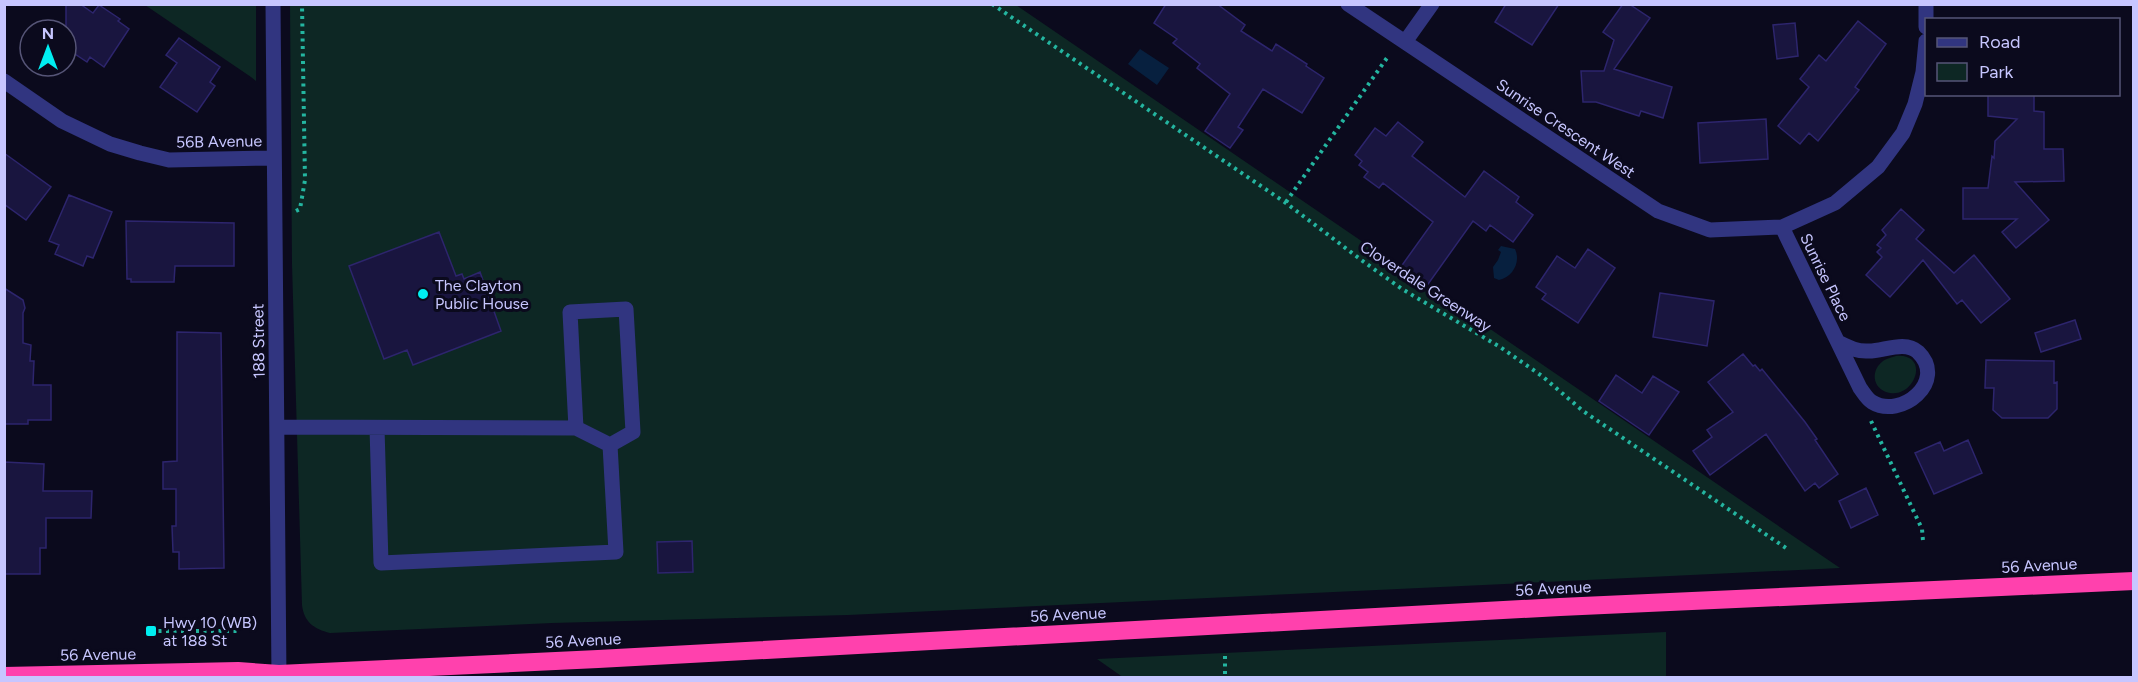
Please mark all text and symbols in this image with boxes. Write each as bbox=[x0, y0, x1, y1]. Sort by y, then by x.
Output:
north arrow bbox=[18, 18, 78, 78]
legend bbox=[1925, 18, 2120, 96]
text: N bbox=[42, 24, 54, 43]
text: Road bbox=[1979, 31, 2020, 53]
text: Park bbox=[1979, 61, 2014, 83]
street label: Sunrise Crescent West bbox=[1493, 75, 1639, 182]
street label: 56B Avenue bbox=[176, 131, 262, 152]
street label: Sunrise Place bbox=[1796, 230, 1855, 324]
street label: Cloverdale Greenway bbox=[1356, 237, 1495, 336]
place label: The Clayton Public House bbox=[435, 276, 529, 313]
marker: The Clayton Public House bbox=[416, 287, 430, 301]
street label: 188 Street bbox=[248, 303, 269, 379]
street label: 56 Avenue bbox=[2000, 554, 2078, 577]
street label: 56 Avenue bbox=[1514, 577, 1592, 600]
street label: 56 Avenue bbox=[1029, 603, 1107, 626]
place label: Hwy 10 (WB) at 188 St bbox=[163, 613, 257, 650]
marker: Hwy 10 (WB) at 188 St bbox=[144, 624, 158, 638]
street label: 56 Avenue bbox=[544, 629, 622, 652]
street label: 56 Avenue bbox=[60, 644, 137, 665]

